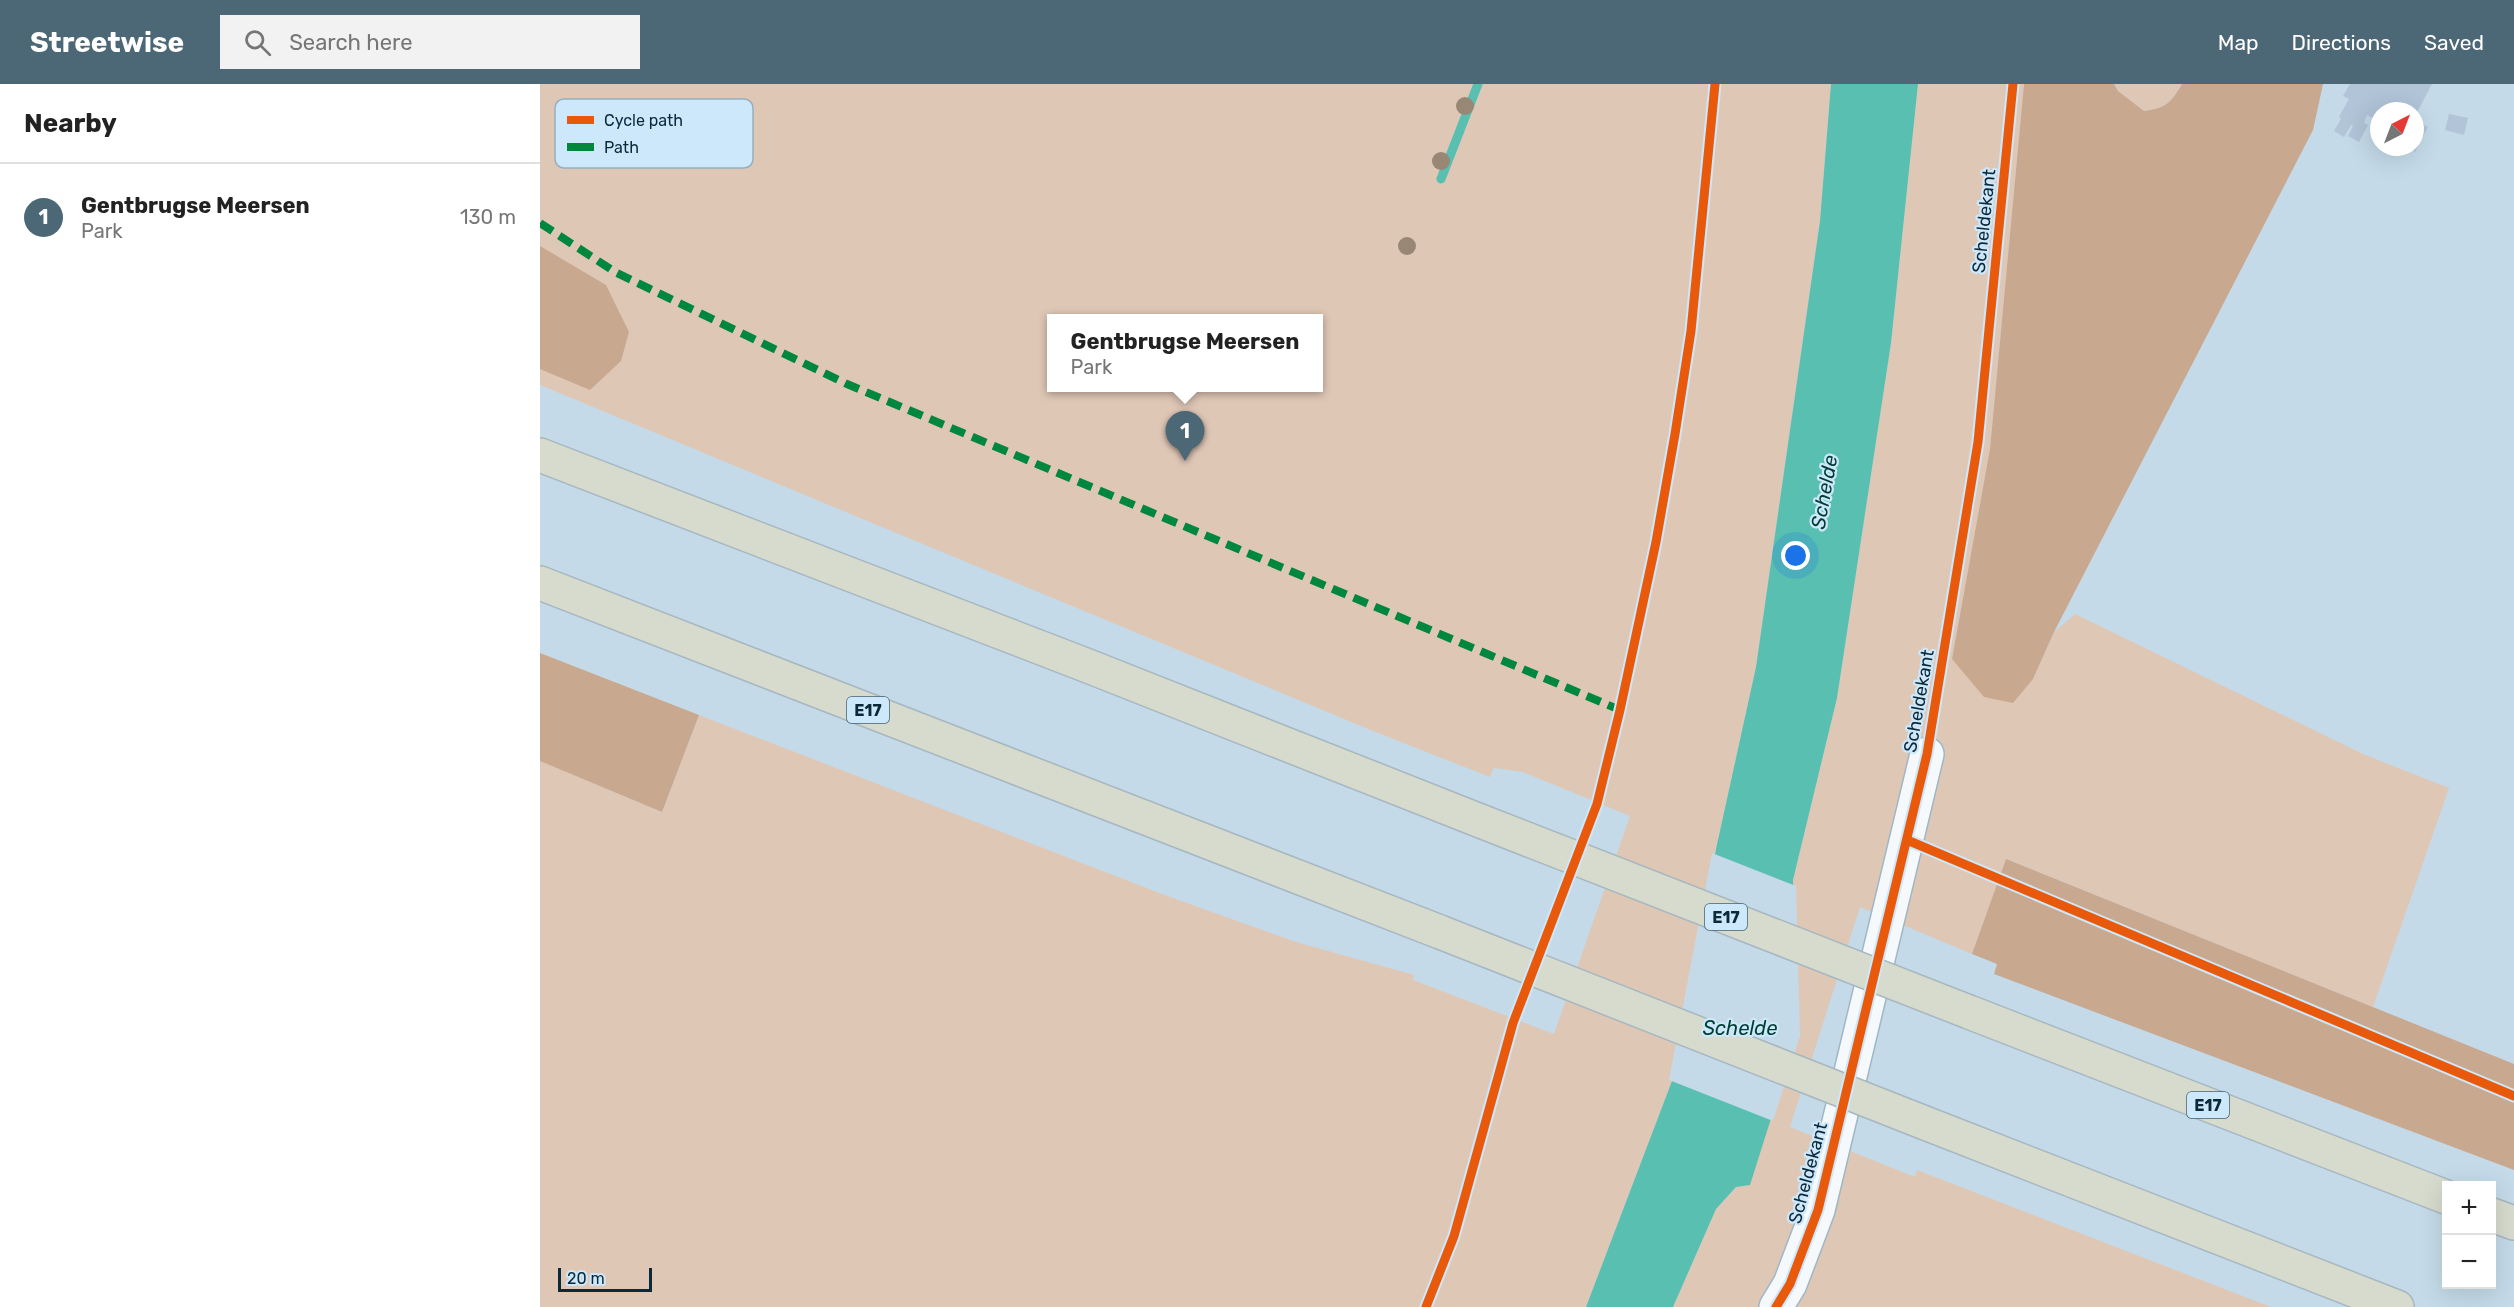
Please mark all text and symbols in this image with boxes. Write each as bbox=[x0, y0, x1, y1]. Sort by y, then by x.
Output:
search box bbox=[220, 15, 640, 69]
text: Streetwise bbox=[30, 26, 184, 59]
icon: search bbox=[241, 26, 274, 59]
text: Search here bbox=[289, 29, 413, 56]
text: Map bbox=[2218, 30, 2259, 55]
text: Directions bbox=[2292, 30, 2391, 55]
text: Saved bbox=[2424, 30, 2484, 55]
legend bbox=[555, 99, 753, 168]
north arrow bbox=[2370, 102, 2424, 156]
text: Nearby bbox=[24, 108, 117, 139]
text: Cycle path bbox=[604, 111, 683, 130]
text: Path bbox=[604, 138, 639, 157]
street label: Scheldekant bbox=[1968, 168, 2000, 274]
text: Gentbrugse Meersen bbox=[81, 192, 310, 219]
text: 1 bbox=[39, 205, 48, 229]
text: 130 m bbox=[460, 205, 516, 229]
text: Park bbox=[81, 219, 123, 243]
popup bbox=[1047, 314, 1323, 392]
text: Gentbrugse Meersen bbox=[1071, 328, 1299, 355]
text: Park bbox=[1071, 355, 1112, 379]
pin: 1 bbox=[1166, 412, 1204, 461]
water label: Schelde bbox=[1806, 453, 1842, 531]
your location bbox=[1781, 541, 1810, 570]
street label: Scheldekant bbox=[1899, 648, 1939, 754]
road number: E17 bbox=[847, 697, 889, 723]
road number: E17 bbox=[1705, 904, 1747, 930]
water label: Schelde bbox=[1703, 1016, 1777, 1040]
road number: E17 bbox=[2187, 1092, 2229, 1118]
street label: Scheldekant bbox=[1784, 1120, 1832, 1226]
map controls bbox=[2442, 1181, 2496, 1289]
button: + bbox=[2442, 1181, 2496, 1235]
button: − bbox=[2442, 1235, 2496, 1289]
scale bar bbox=[558, 1265, 652, 1292]
text: 20 m bbox=[567, 1269, 605, 1288]

